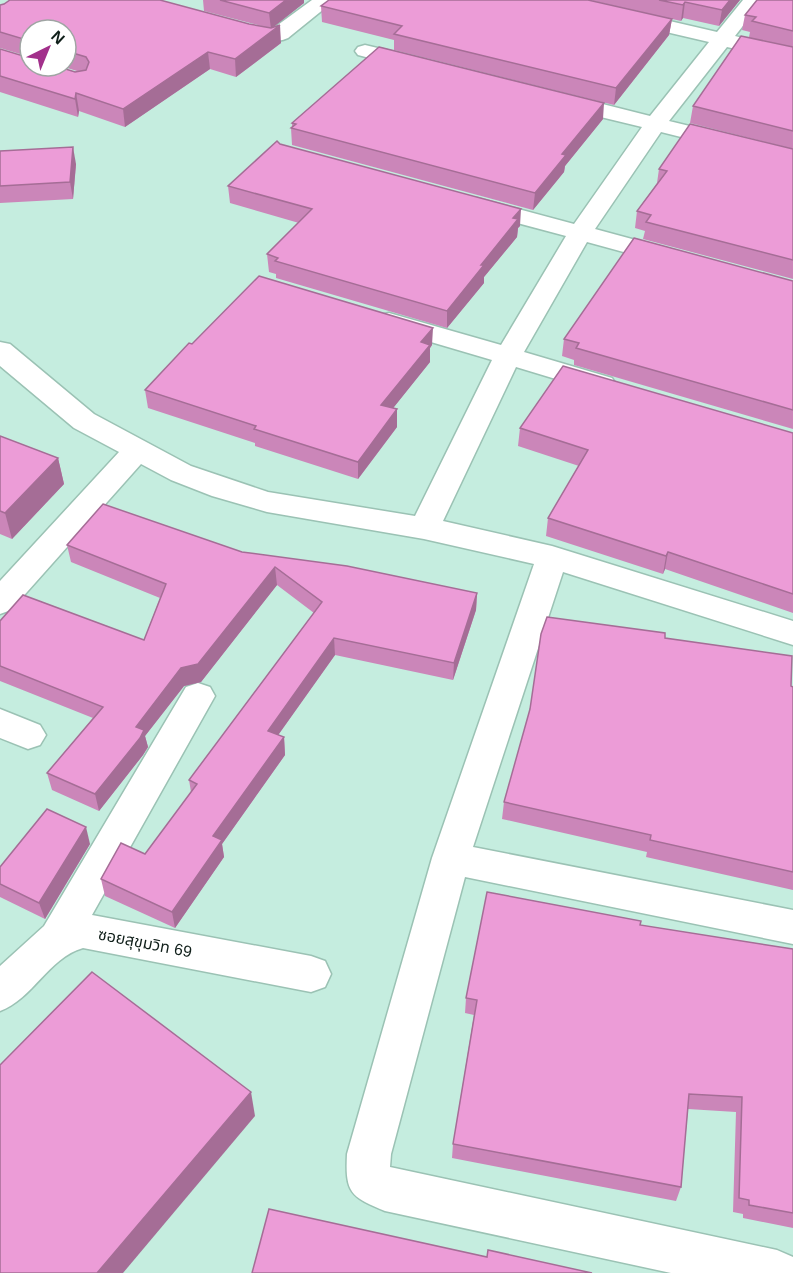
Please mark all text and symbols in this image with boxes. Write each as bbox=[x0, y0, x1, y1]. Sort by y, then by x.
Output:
north arrow bbox=[18, 18, 78, 78]
text: N bbox=[48, 27, 68, 48]
street label: ซอยสุขุมวิท 69 bbox=[96, 926, 193, 961]

